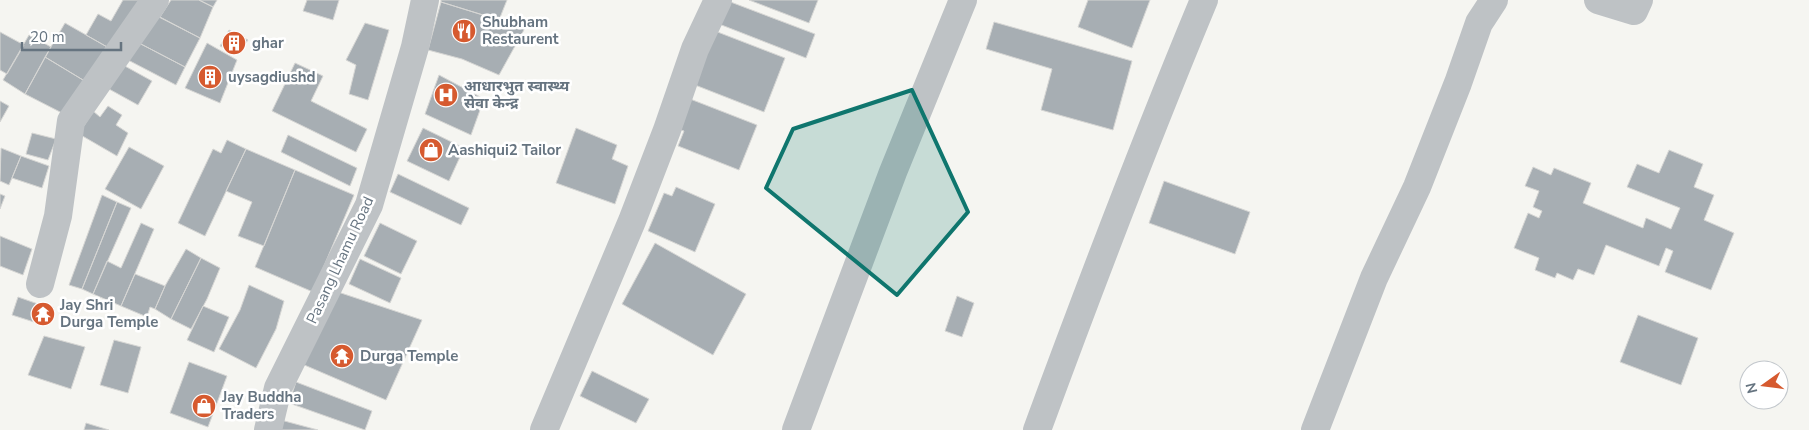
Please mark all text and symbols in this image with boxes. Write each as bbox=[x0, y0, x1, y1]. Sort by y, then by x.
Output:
place label: Shubham Restaurent bbox=[482, 12, 559, 49]
restaurant icon: Shubham Restaurent bbox=[451, 18, 477, 44]
scale bar bbox=[22, 20, 121, 52]
text: 20 m bbox=[30, 27, 65, 47]
building icon: ghar bbox=[221, 30, 247, 56]
place label: ghar bbox=[252, 33, 284, 53]
building icon: uysagdiushd bbox=[197, 64, 223, 90]
place label: uysagdiushd bbox=[228, 67, 316, 87]
place label: आधारभुत स्वास्थ्य सेवा केन्द्र bbox=[464, 76, 570, 113]
hospital icon: आधारभुत स्वास्थ्य सेवा केन्द्र bbox=[433, 82, 459, 108]
shop icon: Aashiqui2 Tailor bbox=[418, 137, 444, 163]
place label: Aashiqui2 Tailor bbox=[448, 140, 561, 160]
street label: Pasang Lhamu Road bbox=[302, 193, 378, 327]
place label: Jay Shri Durga Temple bbox=[59, 295, 158, 332]
temple icon: Jay Shri Durga Temple bbox=[30, 301, 56, 327]
temple icon: Durga Temple bbox=[329, 343, 355, 369]
place label: Durga Temple bbox=[360, 346, 458, 366]
north arrow bbox=[1739, 360, 1789, 410]
text: N bbox=[1741, 381, 1762, 395]
place label: Jay Buddha Traders bbox=[221, 387, 301, 424]
shop icon: Jay Buddha Traders bbox=[191, 393, 217, 419]

